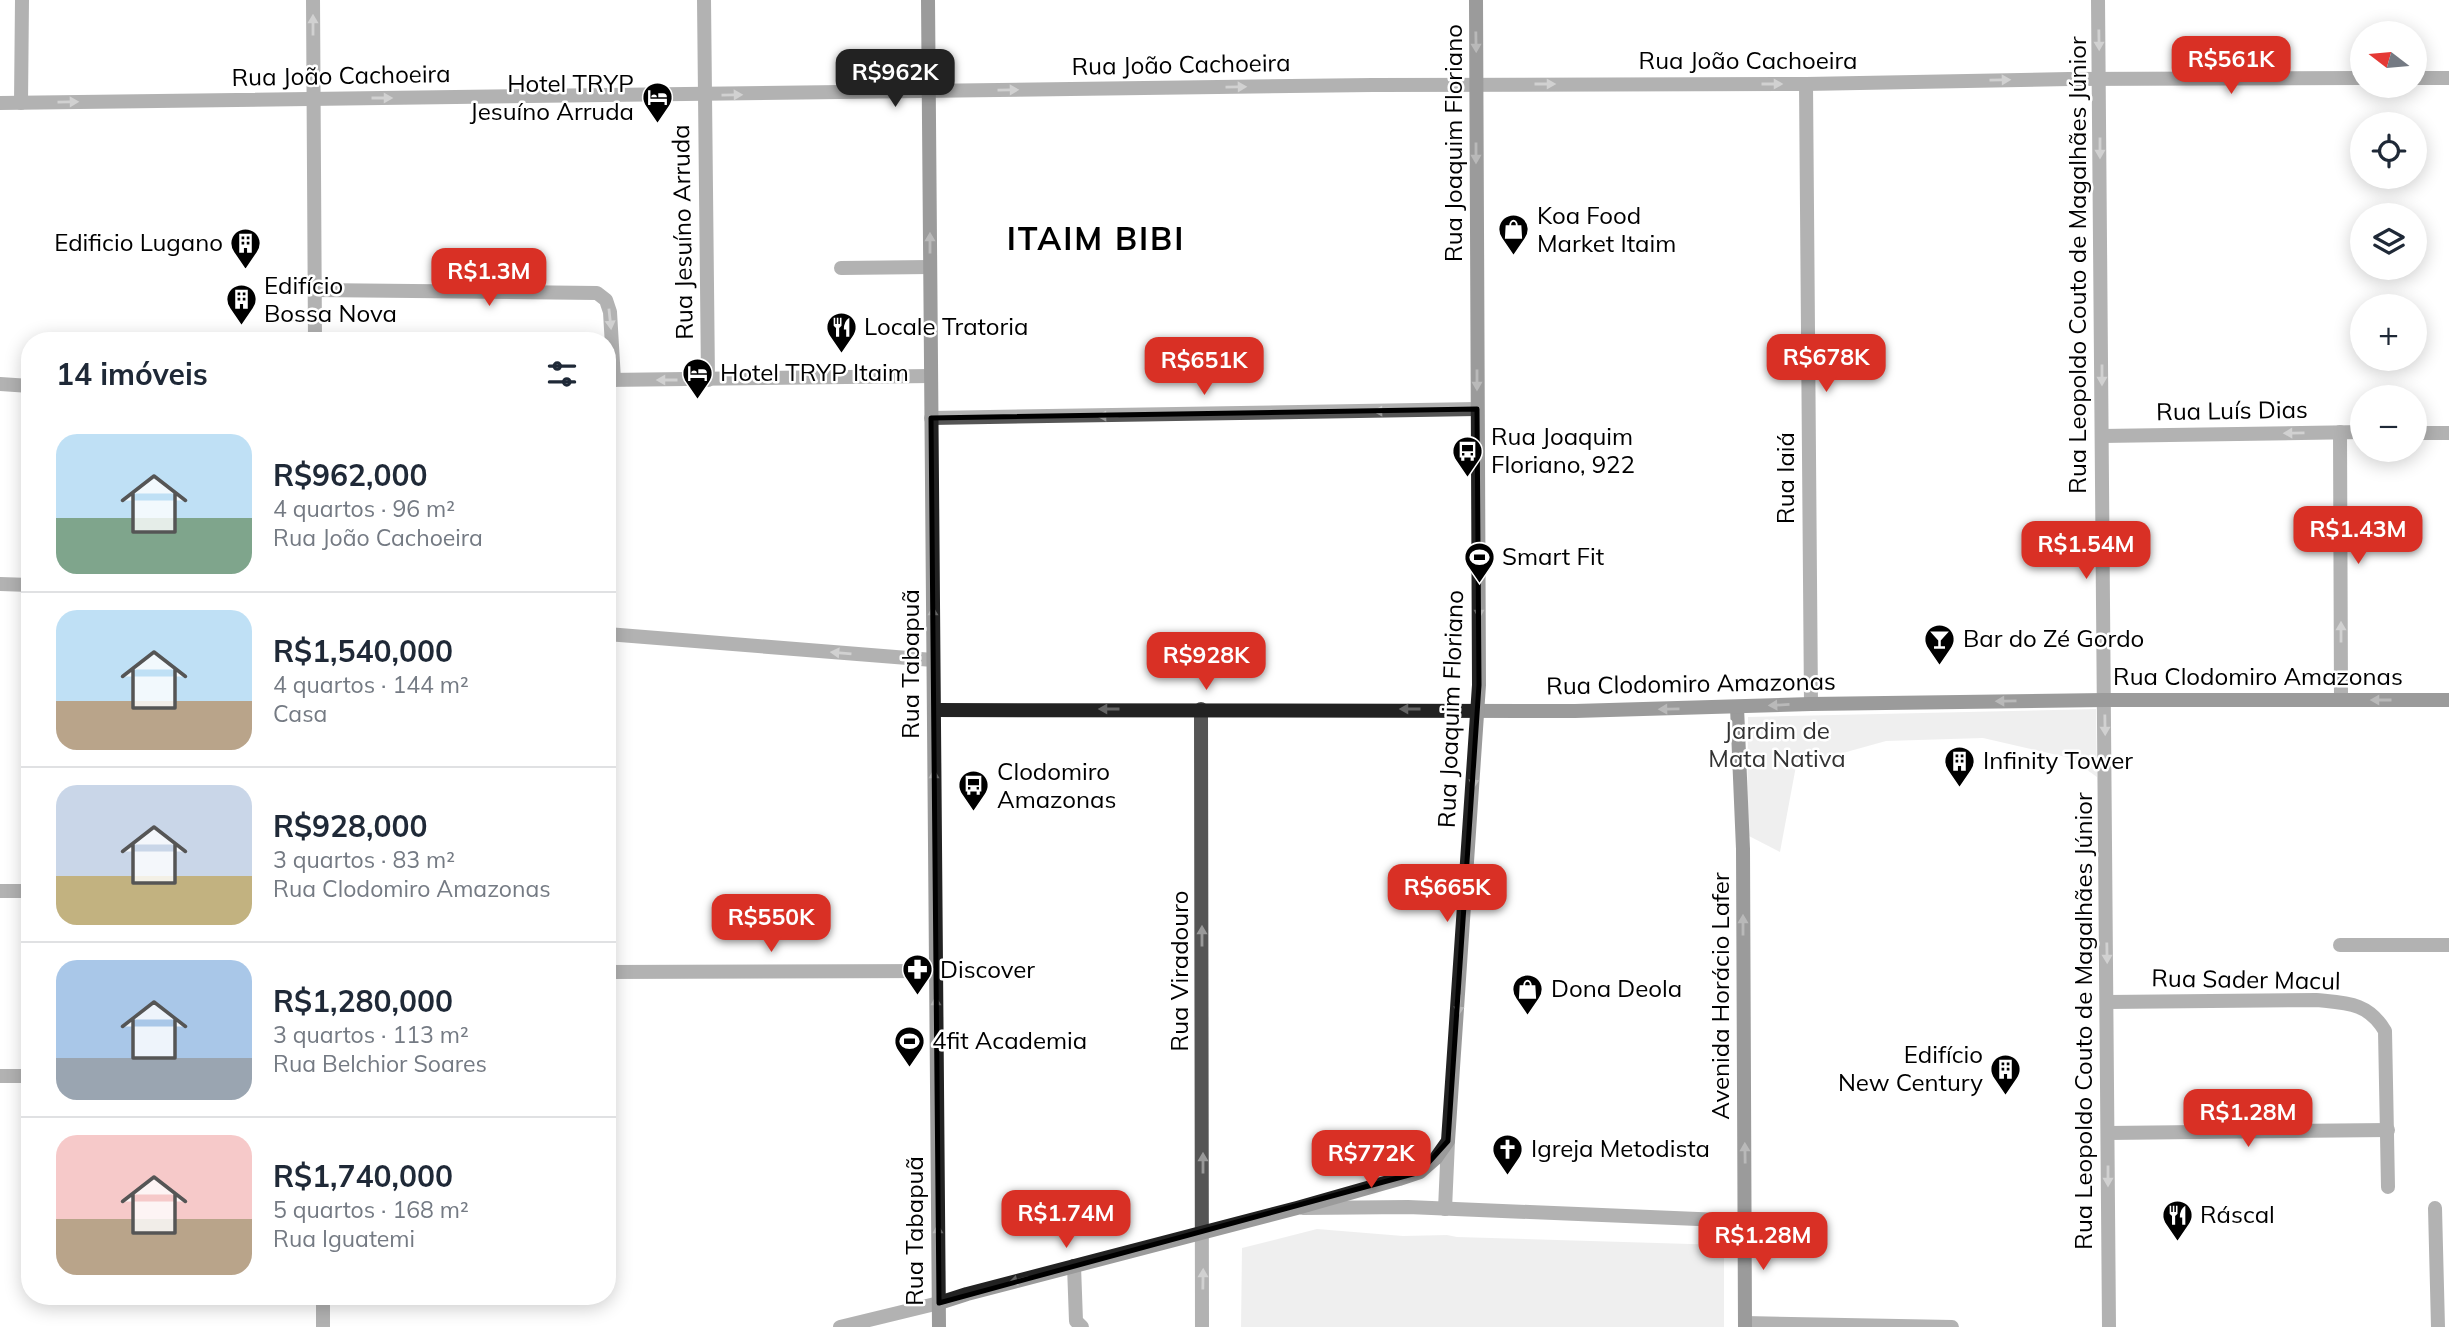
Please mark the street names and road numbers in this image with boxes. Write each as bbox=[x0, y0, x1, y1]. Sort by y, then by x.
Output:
street label: Rua Joaquim Floriano bbox=[1438, 24, 1468, 262]
street label: Rua Leopoldo Couto de Magalhães Júnior bbox=[2062, 36, 2092, 494]
street label: Rua João Cachoeira bbox=[1639, 45, 1857, 75]
street label: Rua João Cachoeira bbox=[1071, 47, 1291, 81]
street label: Rua João Cachoeira bbox=[231, 58, 451, 92]
street label: Rua Jesuíno Arruda bbox=[665, 124, 699, 340]
street label: Rua Luís Dias bbox=[2156, 394, 2308, 426]
street label: Rua Iaiá bbox=[1770, 432, 1800, 524]
street label: Rua Tabapuã bbox=[895, 589, 925, 739]
street label: Rua Joaquim Floriano bbox=[1431, 590, 1469, 828]
street label: Rua Clodomiro Amazonas bbox=[2113, 661, 2403, 691]
street label: Rua Clodomiro Amazonas bbox=[1546, 665, 1836, 701]
street label: Rua Leopoldo Couto de Magalhães Júnior bbox=[2068, 792, 2098, 1250]
street label: Avenida Horácio Lafer bbox=[1705, 872, 1735, 1120]
street label: Rua Viradouro bbox=[1164, 891, 1194, 1051]
street label: Rua Sader Macul bbox=[2151, 962, 2341, 996]
street label: Rua Tabapuã bbox=[899, 1156, 929, 1306]

